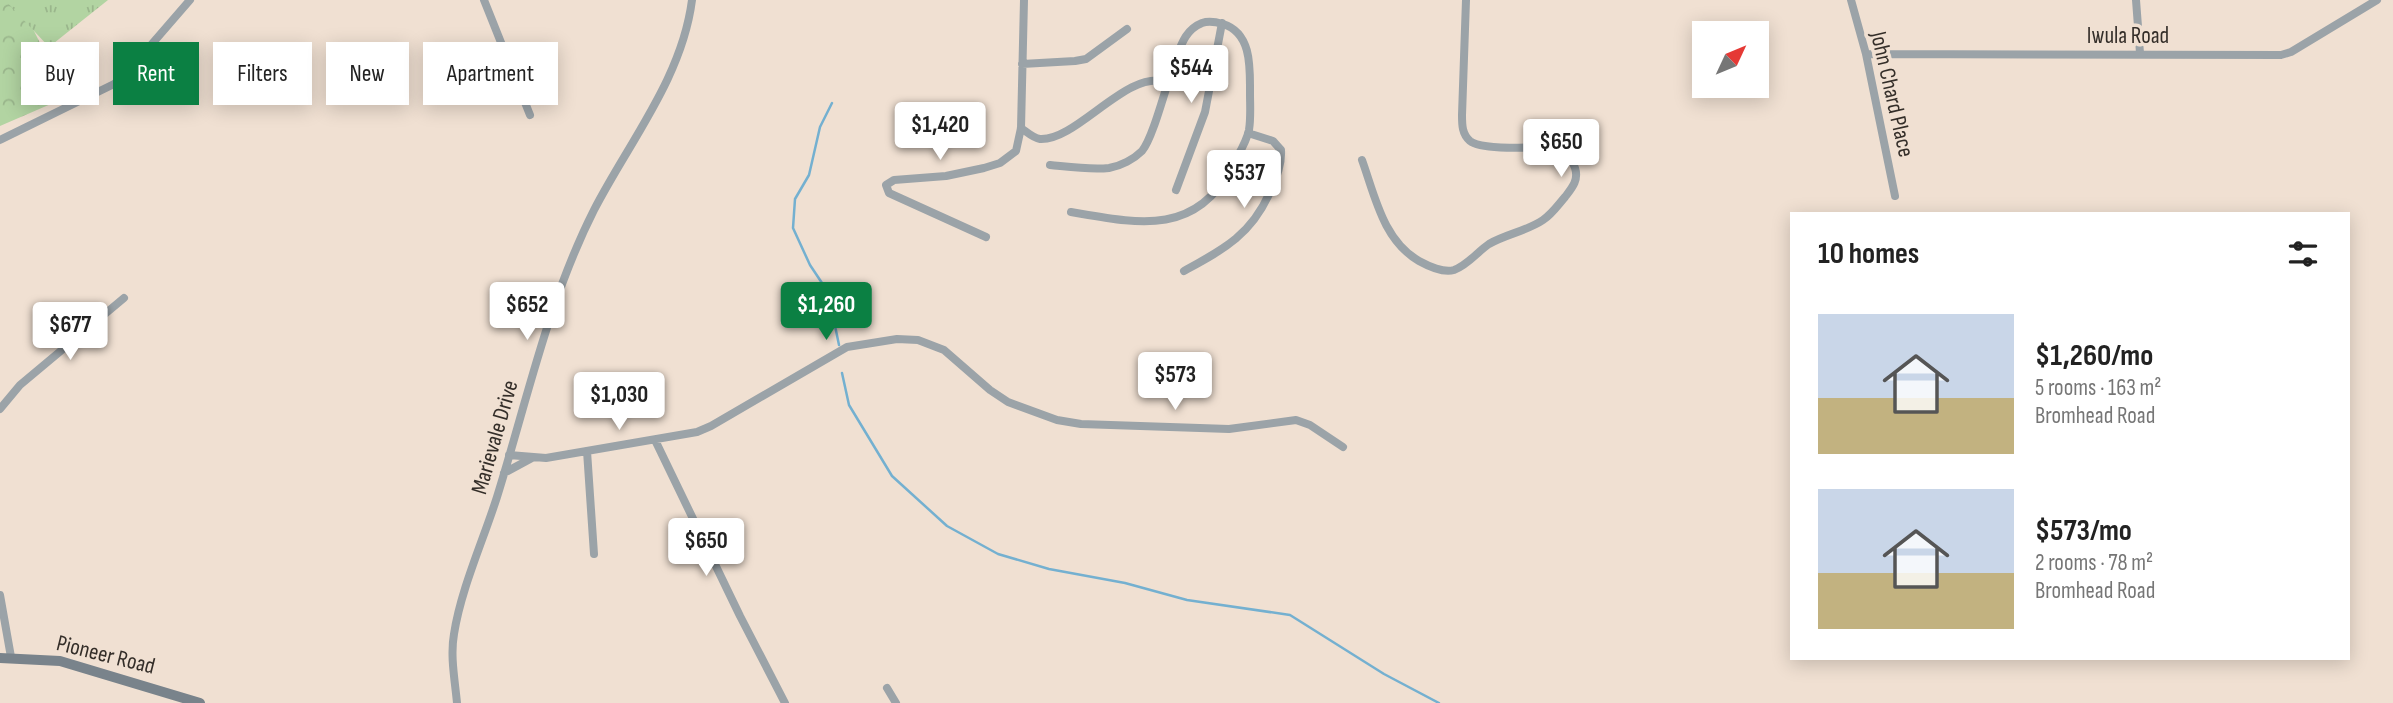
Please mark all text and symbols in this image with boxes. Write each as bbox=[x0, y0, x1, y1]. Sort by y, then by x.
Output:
north arrow bbox=[1692, 21, 1769, 98]
map controls bbox=[1692, 21, 1769, 98]
street label: Iwula Road bbox=[2087, 22, 2169, 50]
street label: John Chard Place bbox=[1864, 28, 1920, 160]
chip: Buy bbox=[21, 42, 99, 105]
chip: Rent bbox=[113, 42, 199, 105]
chip: Filters bbox=[213, 42, 312, 105]
chip: New bbox=[326, 42, 409, 105]
chip: Apartment bbox=[423, 42, 558, 105]
pin: $544 bbox=[1150, 46, 1232, 105]
text: $544 bbox=[1169, 54, 1213, 82]
pin: $1,420 bbox=[883, 102, 997, 162]
text: $1,420 bbox=[911, 111, 969, 139]
pin: $650 bbox=[1520, 120, 1602, 179]
text: $650 bbox=[1539, 128, 1583, 156]
pin: $537 bbox=[1203, 150, 1285, 210]
text: $537 bbox=[1223, 159, 1265, 187]
icon: filters bbox=[2284, 235, 2322, 273]
text: 10 homes bbox=[1818, 236, 1919, 272]
pin: $652 bbox=[486, 282, 568, 342]
pin: $1,260 bbox=[769, 282, 883, 342]
text: $652 bbox=[506, 291, 548, 319]
text: $1,260 bbox=[797, 291, 855, 319]
pin: $677 bbox=[29, 302, 111, 362]
text: $677 bbox=[49, 311, 91, 339]
text: $1,260/mo bbox=[2035, 338, 2153, 374]
icon: home bbox=[1874, 342, 1958, 426]
pin: $573 bbox=[1134, 352, 1216, 412]
text: $573 bbox=[1154, 361, 1196, 389]
pin: $1,030 bbox=[562, 372, 676, 432]
text: 5 rooms · 163 m² bbox=[2035, 374, 2161, 402]
street label: Marievale Drive bbox=[465, 377, 525, 497]
text: $1,030 bbox=[590, 381, 648, 409]
text: Bromhead Road bbox=[2035, 402, 2155, 430]
text: $573/mo bbox=[2035, 513, 2132, 549]
icon: home bbox=[1874, 517, 1958, 601]
pin: $650 bbox=[665, 518, 747, 578]
text: $650 bbox=[684, 527, 728, 555]
text: 2 rooms · 78 m² bbox=[2035, 549, 2153, 577]
text: Bromhead Road bbox=[2035, 577, 2155, 605]
street label: Pioneer Road bbox=[54, 629, 158, 681]

